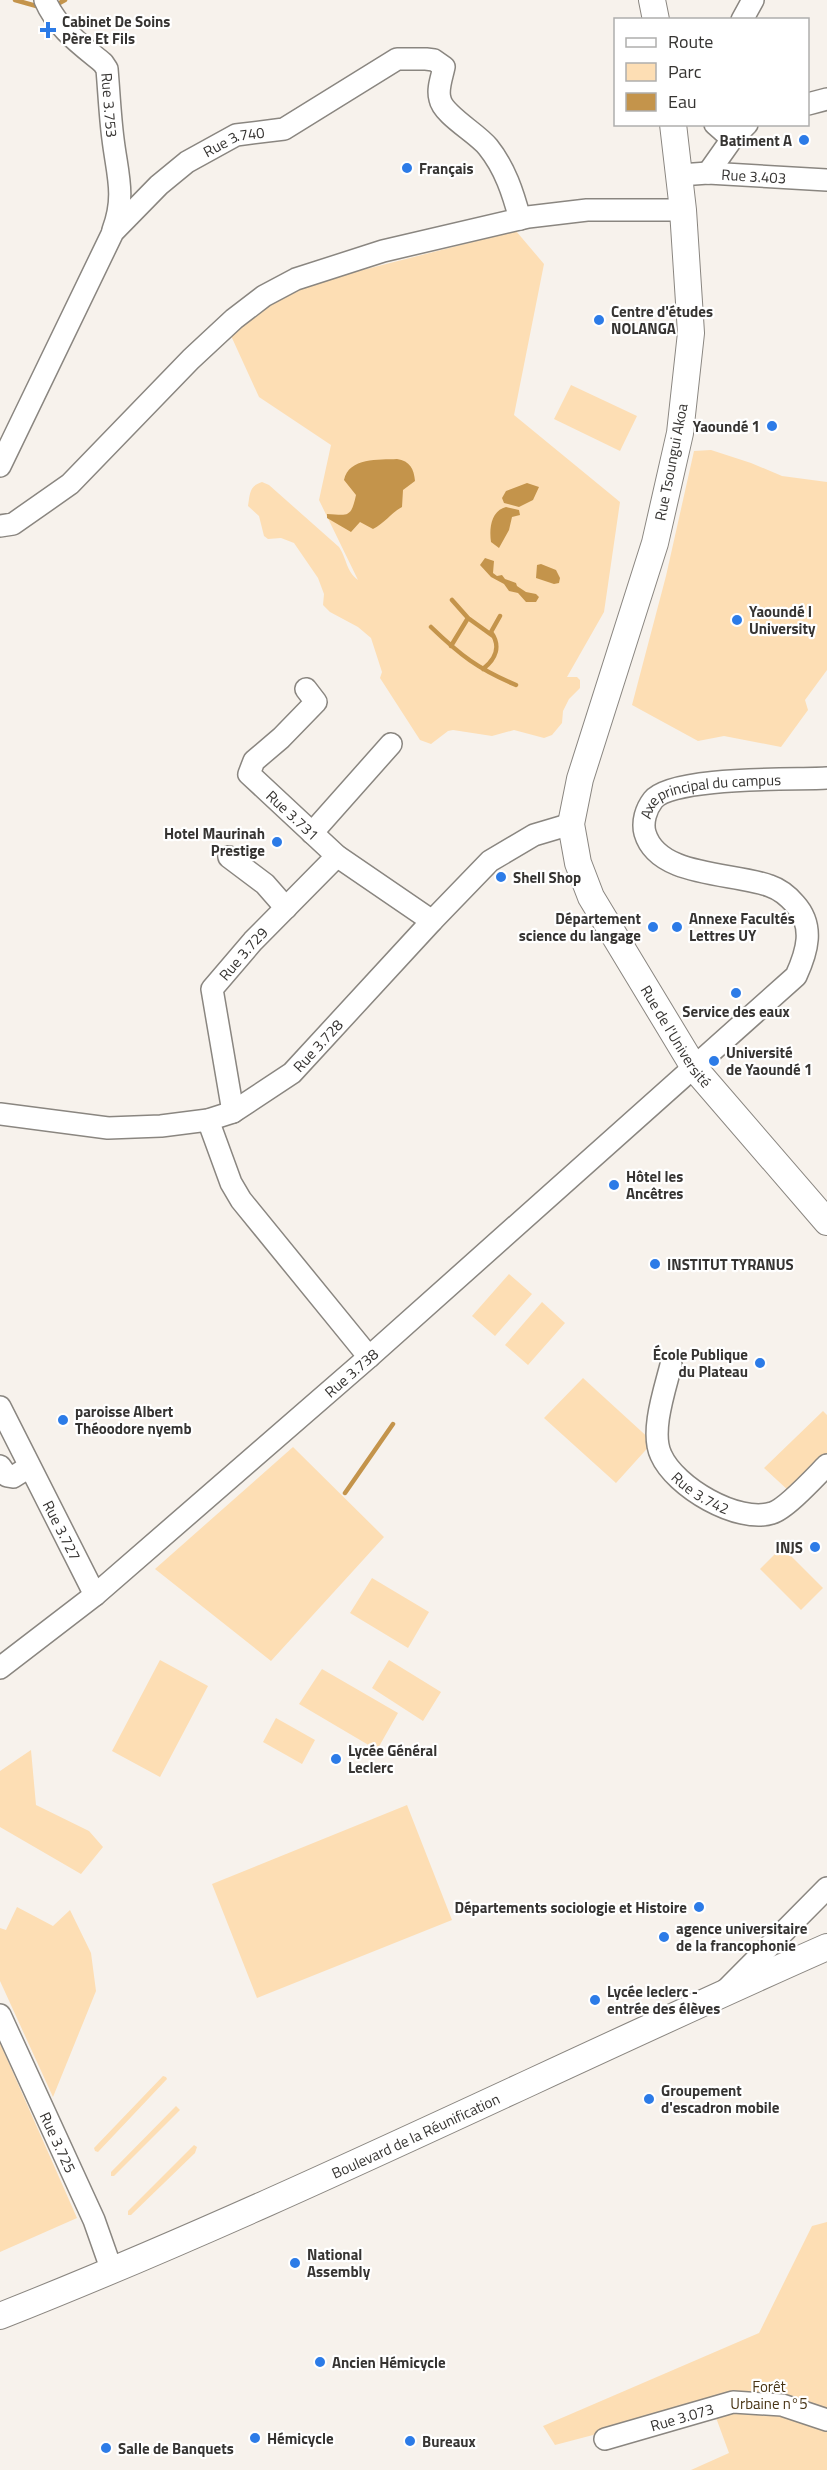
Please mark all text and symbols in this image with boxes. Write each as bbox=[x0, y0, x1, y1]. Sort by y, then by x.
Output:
place label: Cabinet De Soins Père Et Fils bbox=[62, 10, 170, 50]
legend bbox=[614, 18, 809, 126]
marker: Cabinet De Soins Père Et Fils bbox=[39, 21, 57, 39]
text: Route bbox=[668, 28, 713, 55]
text: Parc bbox=[668, 58, 702, 85]
street label: Rue 3.753 bbox=[96, 72, 124, 139]
text: Eau bbox=[668, 88, 697, 115]
street label: Rue 3.740 bbox=[199, 120, 266, 163]
place label: Batiment A bbox=[720, 129, 792, 152]
marker: Batiment A bbox=[797, 133, 811, 147]
place label: Français bbox=[419, 157, 474, 180]
marker: Français bbox=[400, 161, 414, 175]
street label: Rue 3.403 bbox=[721, 162, 787, 189]
place label: Centre d'études NOLANGA bbox=[611, 300, 713, 340]
marker: Centre d'études NOLANGA bbox=[592, 313, 606, 327]
street label: Rue Tsoungui Akoa bbox=[648, 401, 694, 523]
place label: Yaoundé 1 bbox=[693, 415, 760, 438]
marker: Yaoundé 1 bbox=[765, 419, 779, 433]
place label: Yaoundé I University bbox=[749, 600, 816, 640]
marker: Yaoundé I University bbox=[730, 613, 744, 627]
street label: Axe principal du campus bbox=[634, 768, 781, 821]
street label: Rue 3.731 bbox=[261, 784, 324, 845]
place label: Hotel Maurinah Prestige bbox=[164, 822, 265, 862]
marker: Hotel Maurinah Prestige bbox=[270, 835, 284, 849]
place label: Shell Shop bbox=[513, 866, 581, 889]
marker: Shell Shop bbox=[494, 870, 508, 884]
place label: Département science du langage bbox=[519, 907, 642, 947]
place label: Annexe Facultés Lettres UY bbox=[689, 907, 795, 947]
marker: Département science du langage bbox=[646, 920, 660, 934]
marker: Annexe Facultés Lettres UY bbox=[670, 920, 684, 934]
street label: Rue 3.729 bbox=[213, 921, 273, 985]
street label: Rue de l'Université bbox=[635, 980, 717, 1092]
marker: Service des eaux bbox=[729, 986, 743, 1000]
place label: Service des eaux bbox=[682, 1000, 790, 1023]
street label: Rue 3.728 bbox=[287, 1014, 348, 1077]
place label: Université de Yaoundé 1 bbox=[726, 1041, 812, 1081]
marker: Université de Yaoundé 1 bbox=[707, 1054, 721, 1068]
place label: Hôtel les Ancêtres bbox=[626, 1165, 683, 1205]
marker: Hôtel les Ancêtres bbox=[607, 1178, 621, 1192]
place label: INSTITUT TYRANUS bbox=[667, 1253, 794, 1276]
marker: INSTITUT TYRANUS bbox=[648, 1257, 662, 1271]
street label: Rue 3.738 bbox=[319, 1343, 383, 1403]
place label: École Publique du Plateau bbox=[653, 1343, 748, 1383]
marker: École Publique du Plateau bbox=[753, 1356, 767, 1370]
place label: paroisse Albert Théoodore nyemb bbox=[75, 1400, 192, 1440]
marker: paroisse Albert Théoodore nyemb bbox=[56, 1413, 70, 1427]
street label: Rue 3.742 bbox=[666, 1466, 733, 1520]
street label: Rue 3.727 bbox=[37, 1496, 87, 1564]
place label: INJS bbox=[776, 1536, 803, 1559]
marker: INJS bbox=[808, 1540, 822, 1554]
place label: Lycée Général Leclerc bbox=[348, 1739, 437, 1779]
marker: Lycée Général Leclerc bbox=[329, 1752, 343, 1766]
place label: Départements sociologie et Histoire bbox=[454, 1896, 687, 1919]
marker: Départements sociologie et Histoire bbox=[692, 1900, 706, 1914]
place label: agence universitaire de la francophonie bbox=[676, 1917, 808, 1957]
marker: agence universitaire de la francophonie bbox=[657, 1930, 671, 1944]
place label: Lycée leclerc - entrée des élèves bbox=[607, 1980, 720, 2020]
marker: Lycée leclerc - entrée des élèves bbox=[588, 1993, 602, 2007]
place label: Groupement d'escadron mobile bbox=[661, 2079, 780, 2119]
street label: Boulevard de la Réunification bbox=[328, 2087, 503, 2184]
marker: Groupement d'escadron mobile bbox=[642, 2092, 656, 2106]
street label: Rue 3.725 bbox=[34, 2108, 82, 2177]
place label: National Assembly bbox=[307, 2243, 371, 2283]
marker: National Assembly bbox=[288, 2256, 302, 2270]
place label: Ancien Hémicycle bbox=[332, 2351, 446, 2374]
marker: Ancien Hémicycle bbox=[313, 2355, 327, 2369]
park label: Forêt Urbaine n°5 bbox=[730, 2375, 808, 2415]
street label: Rue 3.073 bbox=[647, 2397, 716, 2437]
place label: Hémicycle bbox=[267, 2427, 334, 2450]
place label: Bureaux bbox=[422, 2430, 476, 2453]
marker: Hémicycle bbox=[248, 2431, 262, 2445]
marker: Bureaux bbox=[403, 2434, 417, 2448]
place label: Salle de Banquets bbox=[118, 2437, 234, 2460]
marker: Salle de Banquets bbox=[99, 2441, 113, 2455]

